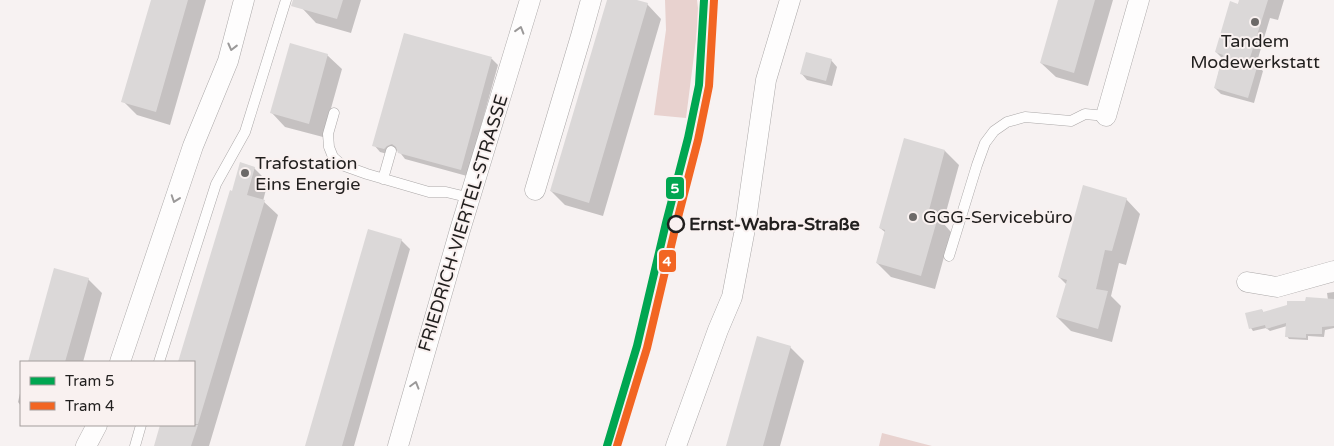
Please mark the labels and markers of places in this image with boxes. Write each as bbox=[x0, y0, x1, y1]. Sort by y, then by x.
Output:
marker: Tandem Modewerkstatt bbox=[1249, 16, 1261, 28]
place label: Tandem Modewerkstatt bbox=[1190, 30, 1320, 73]
place label: Trafostation Eins Energie bbox=[255, 152, 360, 195]
marker: Trafostation Eins Energie bbox=[239, 167, 251, 179]
place label: GGG-Servicebüro bbox=[923, 206, 1073, 228]
marker: GGG-Servicebüro bbox=[907, 211, 919, 223]
place label: Ernst-Wabra-Straße bbox=[689, 213, 860, 235]
marker: Ernst-Wabra-Straße bbox=[667, 215, 685, 233]

